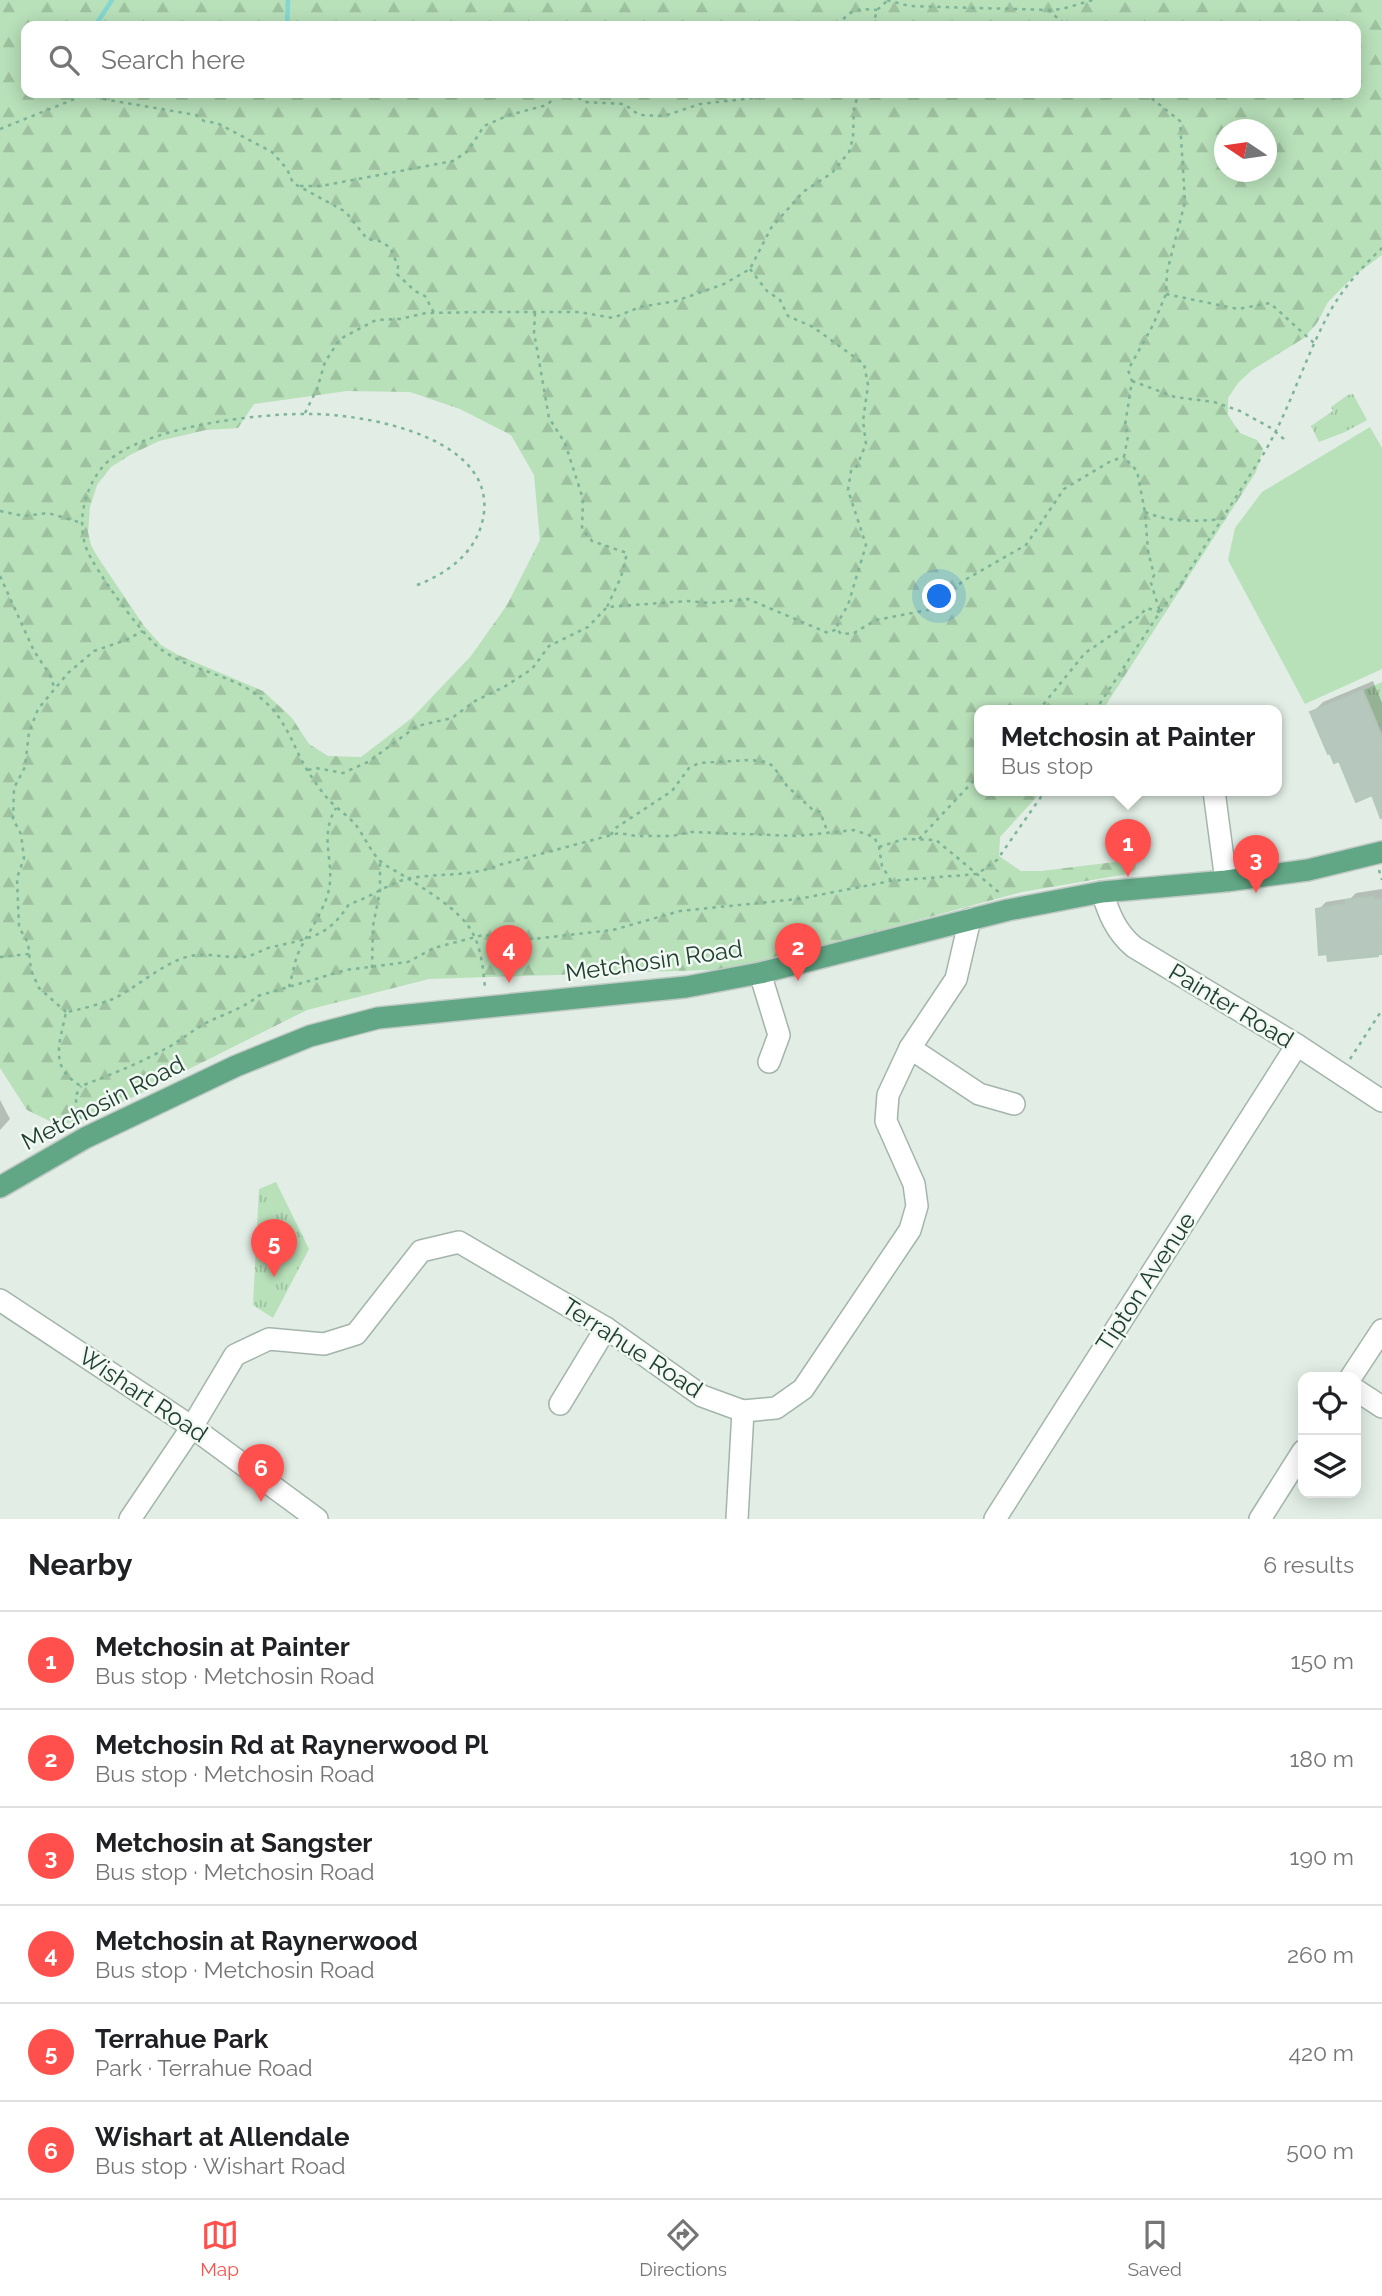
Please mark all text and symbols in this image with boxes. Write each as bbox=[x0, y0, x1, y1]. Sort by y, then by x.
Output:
search box bbox=[21, 21, 1361, 98]
icon: search bbox=[45, 41, 83, 79]
text: Search here bbox=[101, 45, 245, 75]
north arrow bbox=[1214, 119, 1277, 182]
your location bbox=[922, 579, 956, 613]
popup bbox=[974, 705, 1282, 796]
text: Metchosin at Painter bbox=[1001, 722, 1255, 752]
text: Bus stop bbox=[1001, 752, 1093, 779]
pin: 1 bbox=[1105, 819, 1151, 877]
pin: 3 bbox=[1233, 835, 1279, 893]
pin: 2 bbox=[775, 923, 821, 981]
pin: 4 bbox=[486, 925, 532, 983]
street label: Metchosin Road bbox=[563, 934, 744, 987]
street label: Painter Road bbox=[1164, 957, 1299, 1054]
street label: Metchosin Road bbox=[17, 1049, 189, 1156]
street label: Tipton Avenue bbox=[1090, 1207, 1201, 1357]
pin: 5 bbox=[251, 1219, 297, 1277]
street label: Terrahue Road bbox=[556, 1291, 708, 1404]
street label: Wishart Road bbox=[73, 1341, 213, 1448]
map controls bbox=[1298, 1372, 1361, 1498]
button: locate bbox=[1298, 1372, 1361, 1435]
button: layers bbox=[1298, 1435, 1361, 1498]
pin: 6 bbox=[238, 1444, 284, 1502]
text: Nearby bbox=[28, 1547, 132, 1582]
text: 6 results bbox=[1263, 1551, 1354, 1578]
text: Metchosin at Painter bbox=[95, 1632, 350, 1662]
text: 1 bbox=[45, 1647, 57, 1674]
text: 150 m bbox=[1291, 1647, 1354, 1674]
text: Bus stop · Metchosin Road bbox=[95, 1662, 375, 1689]
text: Metchosin Rd at Raynerwood Pl bbox=[95, 1730, 488, 1760]
text: 2 bbox=[45, 1745, 57, 1772]
text: 180 m bbox=[1289, 1745, 1354, 1772]
text: Bus stop · Metchosin Road bbox=[95, 1760, 375, 1787]
text: Metchosin at Sangster bbox=[95, 1828, 372, 1858]
text: 3 bbox=[45, 1843, 57, 1870]
text: 190 m bbox=[1290, 1843, 1354, 1870]
text: Bus stop · Metchosin Road bbox=[95, 1858, 375, 1885]
text: Metchosin at Raynerwood bbox=[95, 1926, 418, 1956]
text: 4 bbox=[44, 1941, 58, 1968]
text: 260 m bbox=[1287, 1941, 1354, 1968]
text: Bus stop · Metchosin Road bbox=[95, 1956, 375, 1983]
text: Terrahue Park bbox=[95, 2024, 268, 2054]
text: 5 bbox=[45, 2039, 57, 2066]
text: 420 m bbox=[1288, 2039, 1354, 2066]
text: Park · Terrahue Road bbox=[95, 2054, 313, 2081]
text: Wishart at Allendale bbox=[95, 2122, 350, 2152]
text: 6 bbox=[44, 2137, 58, 2164]
text: 500 m bbox=[1286, 2137, 1354, 2164]
text: Bus stop · Wishart Road bbox=[95, 2152, 346, 2179]
tab: Map bbox=[200, 2216, 239, 2280]
tab: Directions bbox=[639, 2216, 727, 2280]
tab: Saved bbox=[1127, 2216, 1182, 2280]

